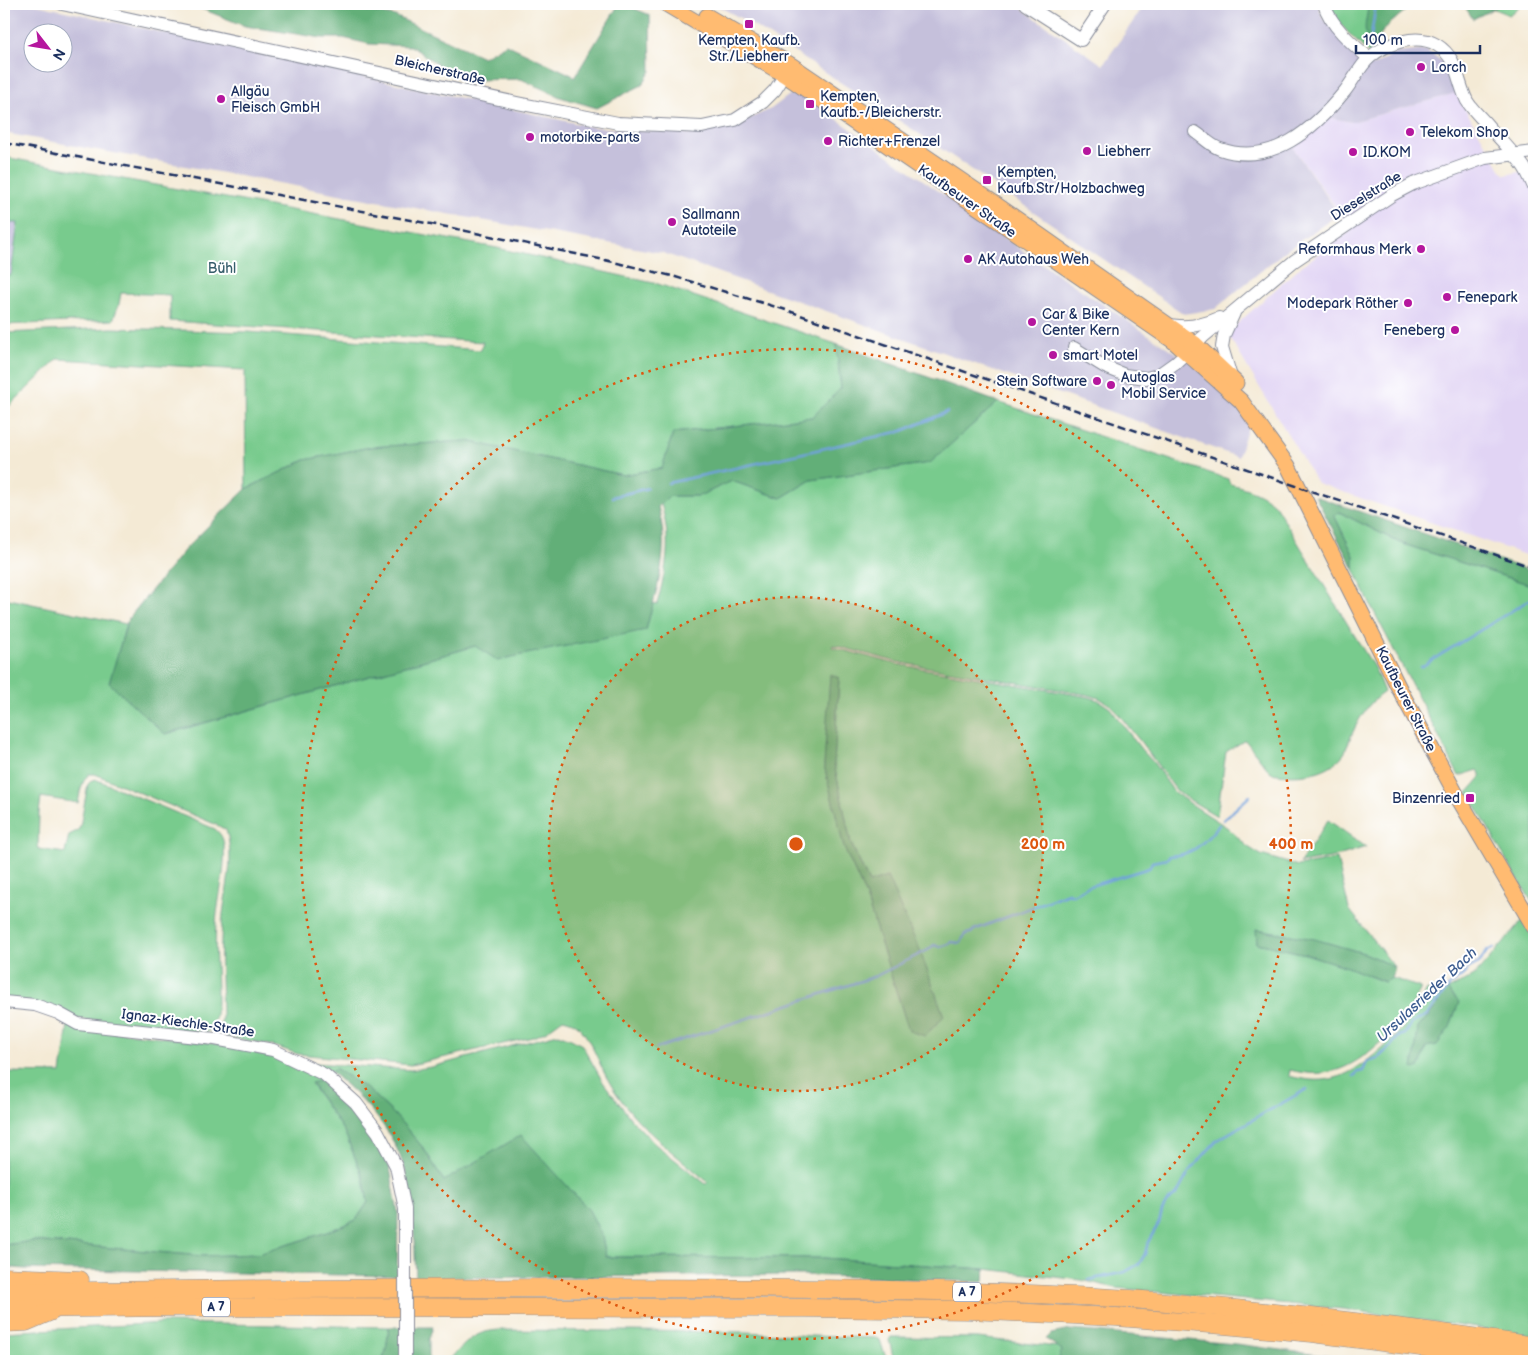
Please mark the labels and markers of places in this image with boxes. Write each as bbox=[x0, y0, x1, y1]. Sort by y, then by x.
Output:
marker: Kempten, Kaufb. Str./Liebherr bbox=[743, 18, 755, 30]
place label: Kempten, Kaufb. Str./Liebherr bbox=[698, 32, 800, 65]
place label: Lorch bbox=[1431, 59, 1467, 76]
marker: Lorch bbox=[1415, 61, 1427, 73]
place label: Allgäu Fleisch GmbH bbox=[231, 83, 320, 116]
place label: Kempten, Kaufb.-/Bleicherstr. bbox=[820, 88, 942, 121]
marker: Allgäu Fleisch GmbH bbox=[215, 93, 227, 105]
marker: Kempten, Kaufb.-/Bleicherstr. bbox=[804, 98, 816, 110]
place label: Telekom Shop bbox=[1420, 124, 1509, 141]
marker: Telekom Shop bbox=[1404, 126, 1416, 138]
place label: motorbike-parts bbox=[540, 129, 640, 146]
marker: motorbike-parts bbox=[524, 131, 536, 143]
place label: Richter+Frenzel bbox=[838, 133, 940, 150]
marker: Richter+Frenzel bbox=[822, 135, 834, 147]
place label: Liebherr bbox=[1097, 143, 1152, 160]
place label: ID.KOM bbox=[1363, 144, 1411, 161]
marker: Liebherr bbox=[1081, 145, 1093, 157]
marker: ID.KOM bbox=[1347, 146, 1359, 158]
place label: Kempten, Kaufb.Str/Holzbachweg bbox=[997, 164, 1145, 197]
marker: Kempten, Kaufb.Str/Holzbachweg bbox=[981, 174, 993, 186]
place label: Sallmann Autoteile bbox=[682, 206, 740, 239]
marker: Sallmann Autoteile bbox=[666, 216, 678, 228]
place label: Reformhaus Merk bbox=[1298, 241, 1411, 258]
marker: Reformhaus Merk bbox=[1415, 243, 1427, 255]
place label: AK Autohaus Weh bbox=[978, 251, 1089, 268]
marker: AK Autohaus Weh bbox=[962, 253, 974, 265]
place label: Fenepark bbox=[1457, 289, 1518, 306]
marker: Fenepark bbox=[1441, 291, 1453, 303]
place label: Modepark Röther bbox=[1287, 295, 1399, 312]
marker: Modepark Röther bbox=[1402, 297, 1414, 309]
place label: Car & Bike Center Kern bbox=[1042, 306, 1119, 339]
marker: Car & Bike Center Kern bbox=[1026, 316, 1038, 328]
place label: Feneberg bbox=[1384, 322, 1445, 339]
marker: Feneberg bbox=[1449, 324, 1461, 336]
place label: smart Motel bbox=[1063, 347, 1138, 364]
marker: smart Motel bbox=[1047, 349, 1059, 361]
place label: Autoglas Mobil Service bbox=[1121, 369, 1206, 402]
place label: Stein Software bbox=[996, 373, 1087, 390]
marker: Stein Software bbox=[1091, 375, 1103, 387]
marker: Autoglas Mobil Service bbox=[1105, 379, 1117, 391]
place label: Binzenried bbox=[1392, 790, 1460, 807]
marker: Binzenried bbox=[1464, 792, 1476, 804]
centre of rings bbox=[787, 835, 805, 853]

